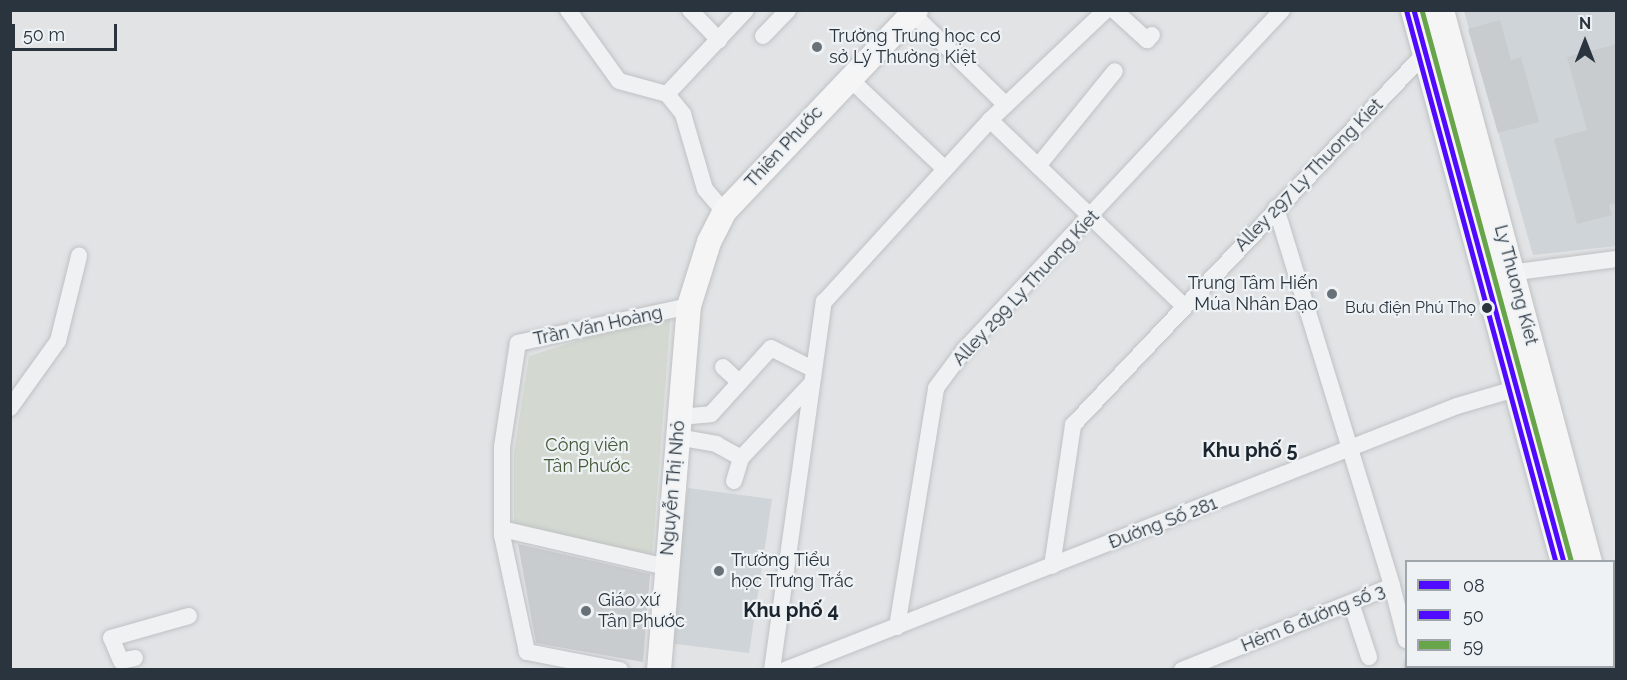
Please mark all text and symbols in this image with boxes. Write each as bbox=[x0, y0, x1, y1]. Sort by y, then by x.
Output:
scale bar bbox=[15, 12, 120, 50]
north arrow bbox=[1555, 12, 1615, 72]
text: N bbox=[1579, 14, 1591, 33]
text: 50 m bbox=[23, 24, 65, 45]
place label: Trường Trung học cơ sở Lý Thường Kiệt bbox=[829, 26, 1001, 68]
marker: Trường Trung học cơ sở Lý Thường Kiệt bbox=[810, 40, 824, 54]
street label: Alley 297 Ly Thuong Kiet bbox=[1230, 94, 1388, 256]
street label: Thiên Phước bbox=[741, 102, 827, 192]
street label: Alley 299 Ly Thuong Kiet bbox=[948, 205, 1104, 371]
street label: Ly Thuong Kiet bbox=[1489, 222, 1543, 348]
place label: Trung Tâm Hiến Múa Nhân Đạo bbox=[1187, 273, 1318, 316]
marker: Trung Tâm Hiến Múa Nhân Đạo bbox=[1323, 285, 1341, 303]
place label: Bưu điện Phú Thọ bbox=[1345, 298, 1476, 318]
street label: Trần Văn Hoàng bbox=[531, 302, 665, 350]
marker: Bưu điện Phú Thọ bbox=[1481, 302, 1493, 314]
street label: Nguyễn Thị Nhỏ bbox=[656, 419, 690, 557]
park label: Công viên Tân Phước bbox=[544, 435, 630, 478]
district label: Khu phố 5 bbox=[1202, 438, 1298, 462]
street label: Đường Số 281 bbox=[1106, 492, 1220, 554]
place label: Trường Tiểu học Trưng Trắc bbox=[731, 550, 855, 592]
legend bbox=[1405, 560, 1615, 668]
marker: Trường Tiểu học Trưng Trắc bbox=[712, 564, 726, 578]
text: 08 bbox=[1463, 575, 1485, 596]
street label: Hẻm 6 đường số 3 bbox=[1238, 579, 1388, 657]
place label: Giáo xứ Tân Phước bbox=[598, 590, 685, 632]
district label: Khu phố 4 bbox=[743, 598, 839, 622]
marker: Giáo xứ Tân Phước bbox=[579, 604, 593, 618]
text: 50 bbox=[1463, 605, 1484, 626]
text: 59 bbox=[1463, 635, 1483, 656]

